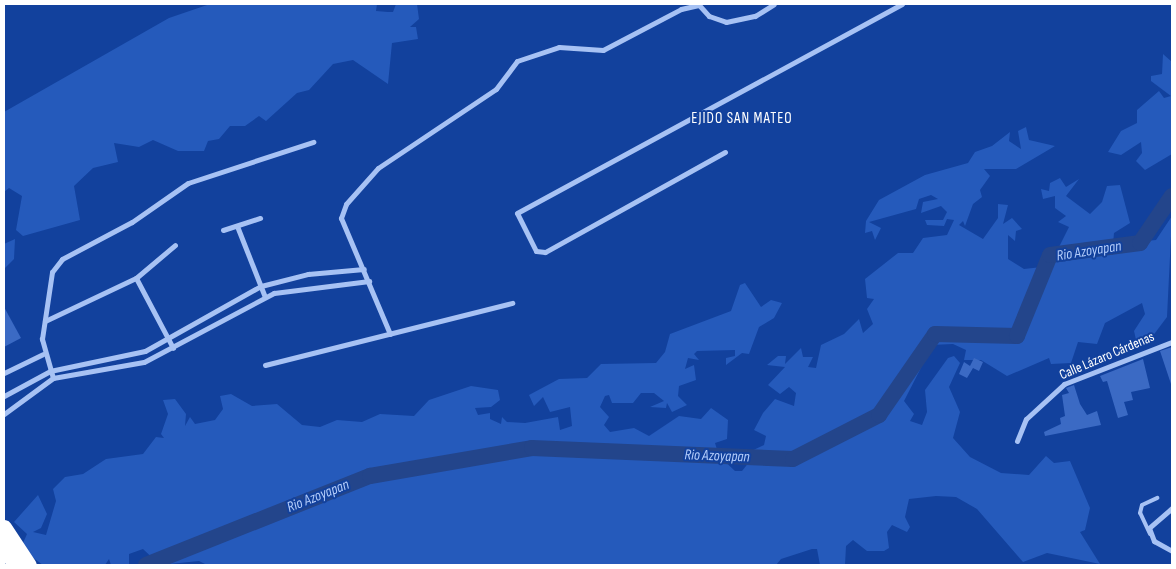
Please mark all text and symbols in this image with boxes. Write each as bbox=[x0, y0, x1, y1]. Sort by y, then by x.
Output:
district label: EJIDO SAN MATEO bbox=[689, 110, 795, 128]
water label: Rio Azoyapan bbox=[1055, 237, 1123, 265]
street label: Calle Lázaro Cárdenas bbox=[1057, 328, 1157, 384]
water label: Rio Azoyapan bbox=[684, 446, 750, 466]
water label: Rio Azoyapan bbox=[284, 475, 352, 517]

